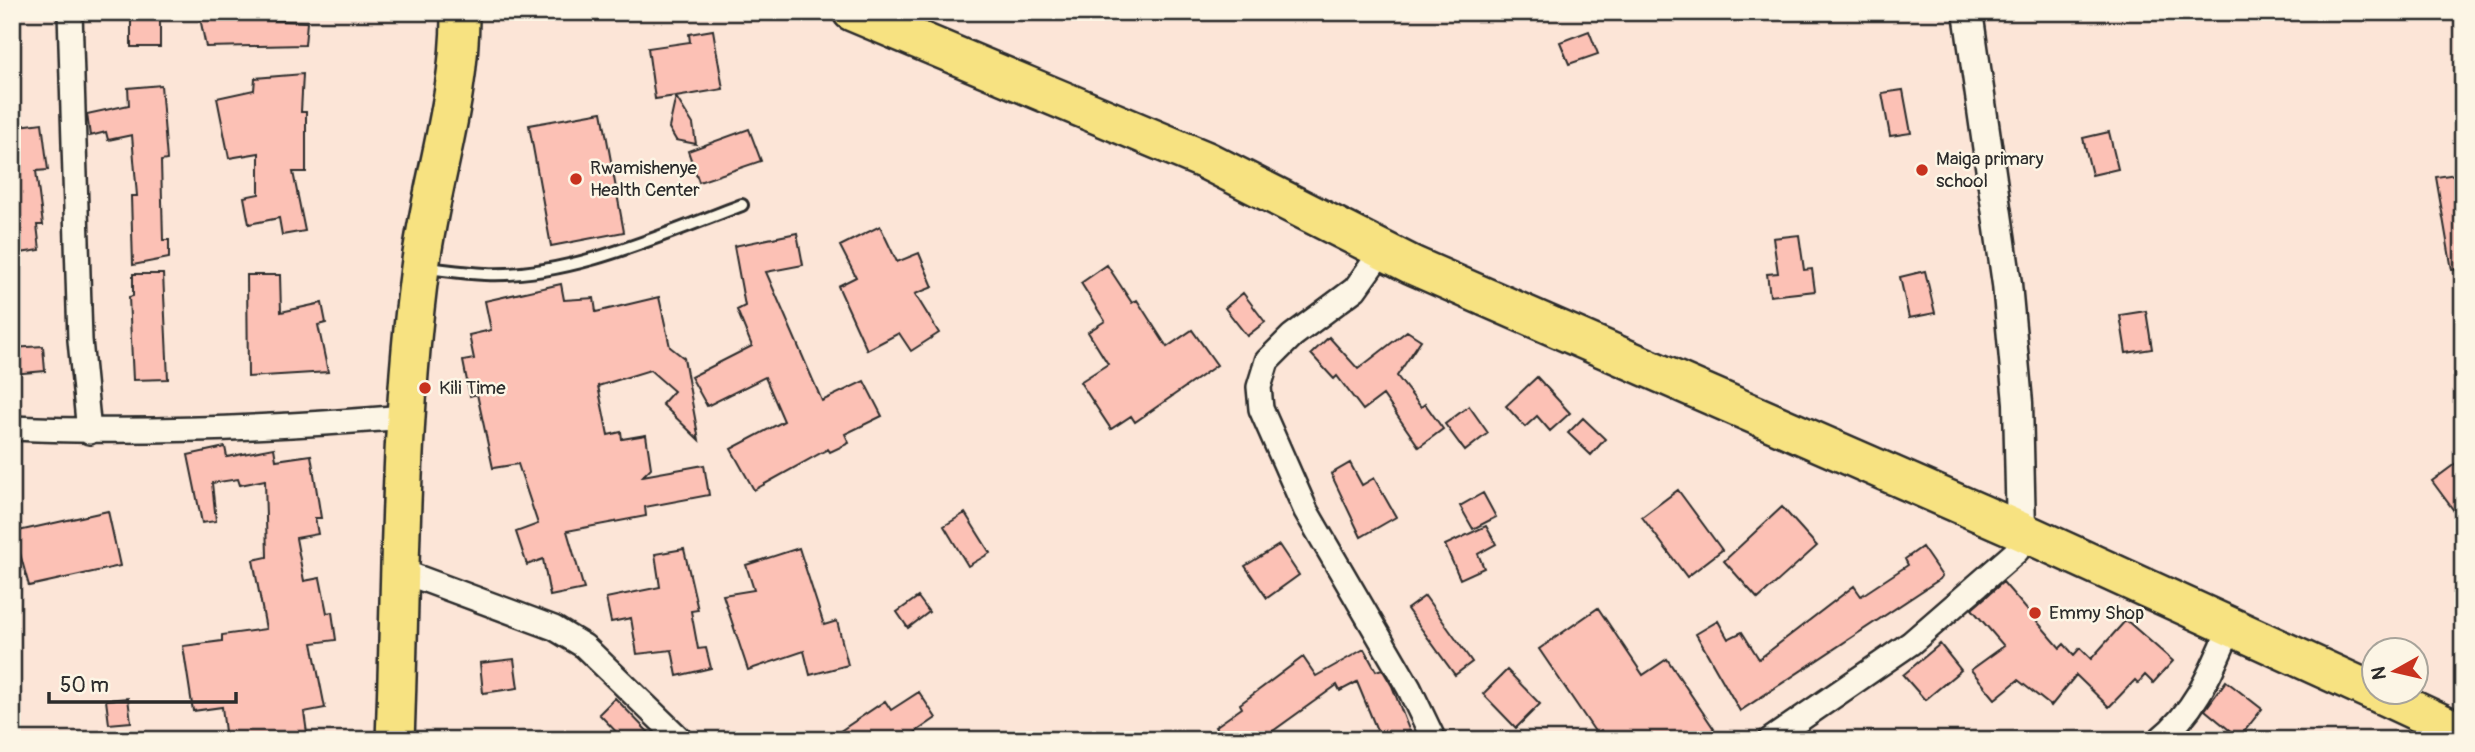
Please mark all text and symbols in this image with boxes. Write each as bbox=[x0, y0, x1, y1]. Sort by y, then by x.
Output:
place label: Maiga primary school bbox=[1936, 147, 2044, 193]
place label: Rwamishenye Health Center bbox=[590, 156, 700, 202]
marker: Maiga primary school bbox=[1914, 162, 1930, 178]
marker: Rwamishenye Health Center bbox=[568, 171, 584, 187]
place label: Kili Time bbox=[439, 376, 506, 400]
marker: Kili Time bbox=[417, 380, 433, 396]
place label: Emmy Shop bbox=[2049, 601, 2144, 625]
marker: Emmy Shop bbox=[2027, 605, 2043, 621]
north arrow bbox=[2360, 636, 2430, 706]
scale bar bbox=[49, 661, 236, 705]
text: N bbox=[2366, 665, 2392, 681]
text: 50 m bbox=[60, 672, 109, 699]

